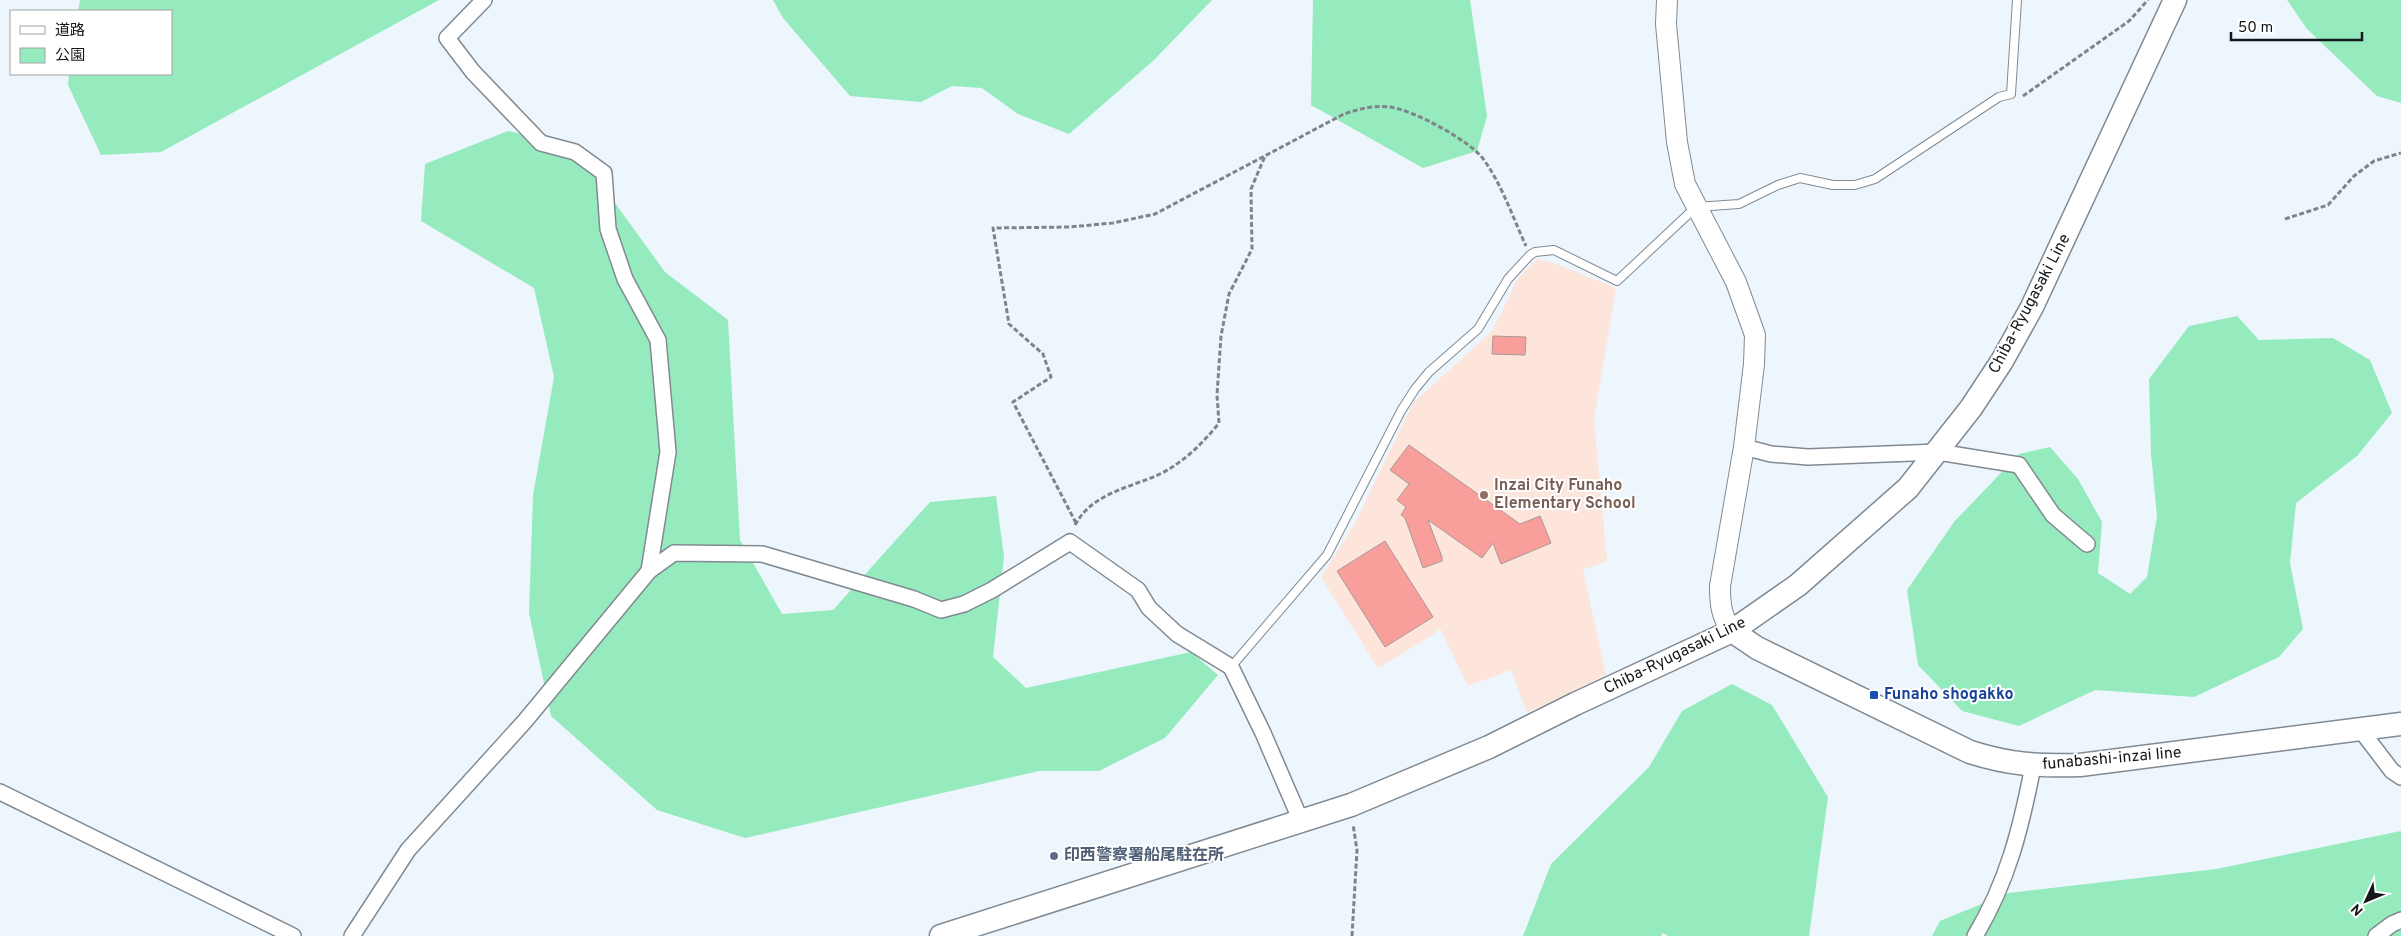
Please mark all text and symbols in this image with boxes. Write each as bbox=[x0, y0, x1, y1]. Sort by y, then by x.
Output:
legend bbox=[10, 10, 172, 75]
scale bar bbox=[2231, 10, 2362, 42]
text: 50 m bbox=[2238, 19, 2273, 38]
text: 道路 bbox=[55, 22, 85, 41]
text: 公園 bbox=[55, 47, 85, 66]
street label: Chiba-Ryugasaki Line bbox=[1985, 231, 2075, 377]
place label: Inzai City Funaho Elementary School bbox=[1494, 476, 1636, 514]
marker: Inzai City Funaho Elementary School bbox=[1478, 489, 1490, 501]
street label: Chiba-Ryugasaki Line bbox=[1601, 613, 1749, 699]
place label: Funaho shogakko bbox=[1884, 685, 2014, 705]
marker: Funaho shogakko bbox=[1868, 689, 1880, 701]
street label: funabashi-inzai line bbox=[2042, 743, 2182, 775]
place label: 印西警察署船尾駐在所 bbox=[1064, 846, 1224, 866]
marker: 印西警察署船尾駐在所 bbox=[1048, 850, 1060, 862]
north arrow bbox=[2341, 876, 2391, 926]
text: N bbox=[2348, 899, 2367, 919]

